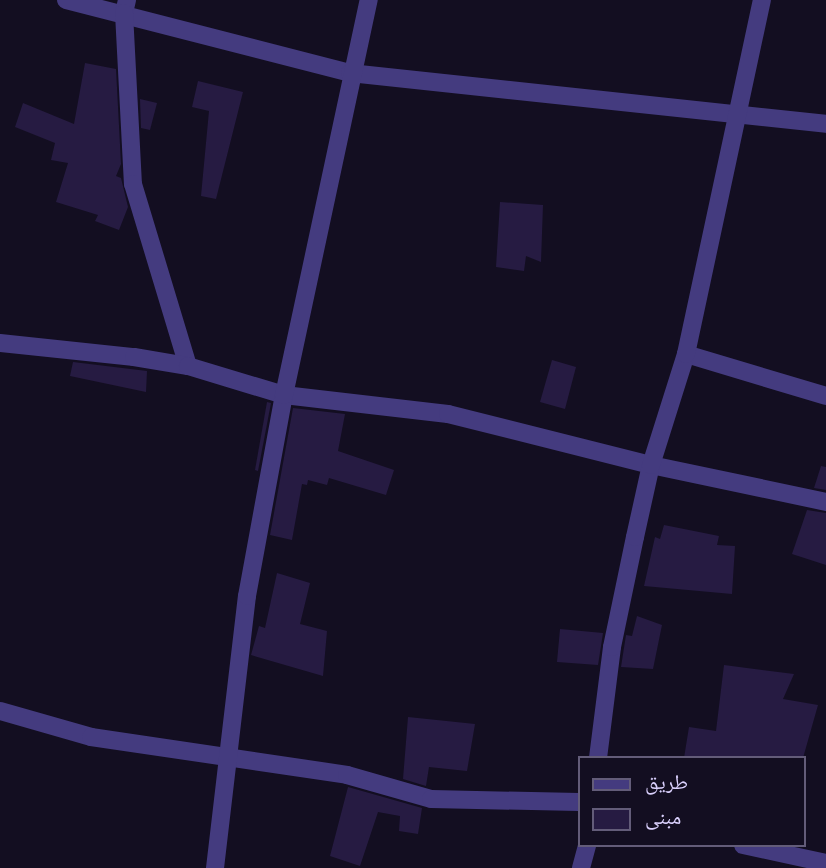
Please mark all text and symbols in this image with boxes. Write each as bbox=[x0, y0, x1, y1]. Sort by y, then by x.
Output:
legend bbox=[578, 756, 805, 847]
text: طريق bbox=[645, 768, 688, 793]
text: مبنى bbox=[645, 803, 681, 828]

